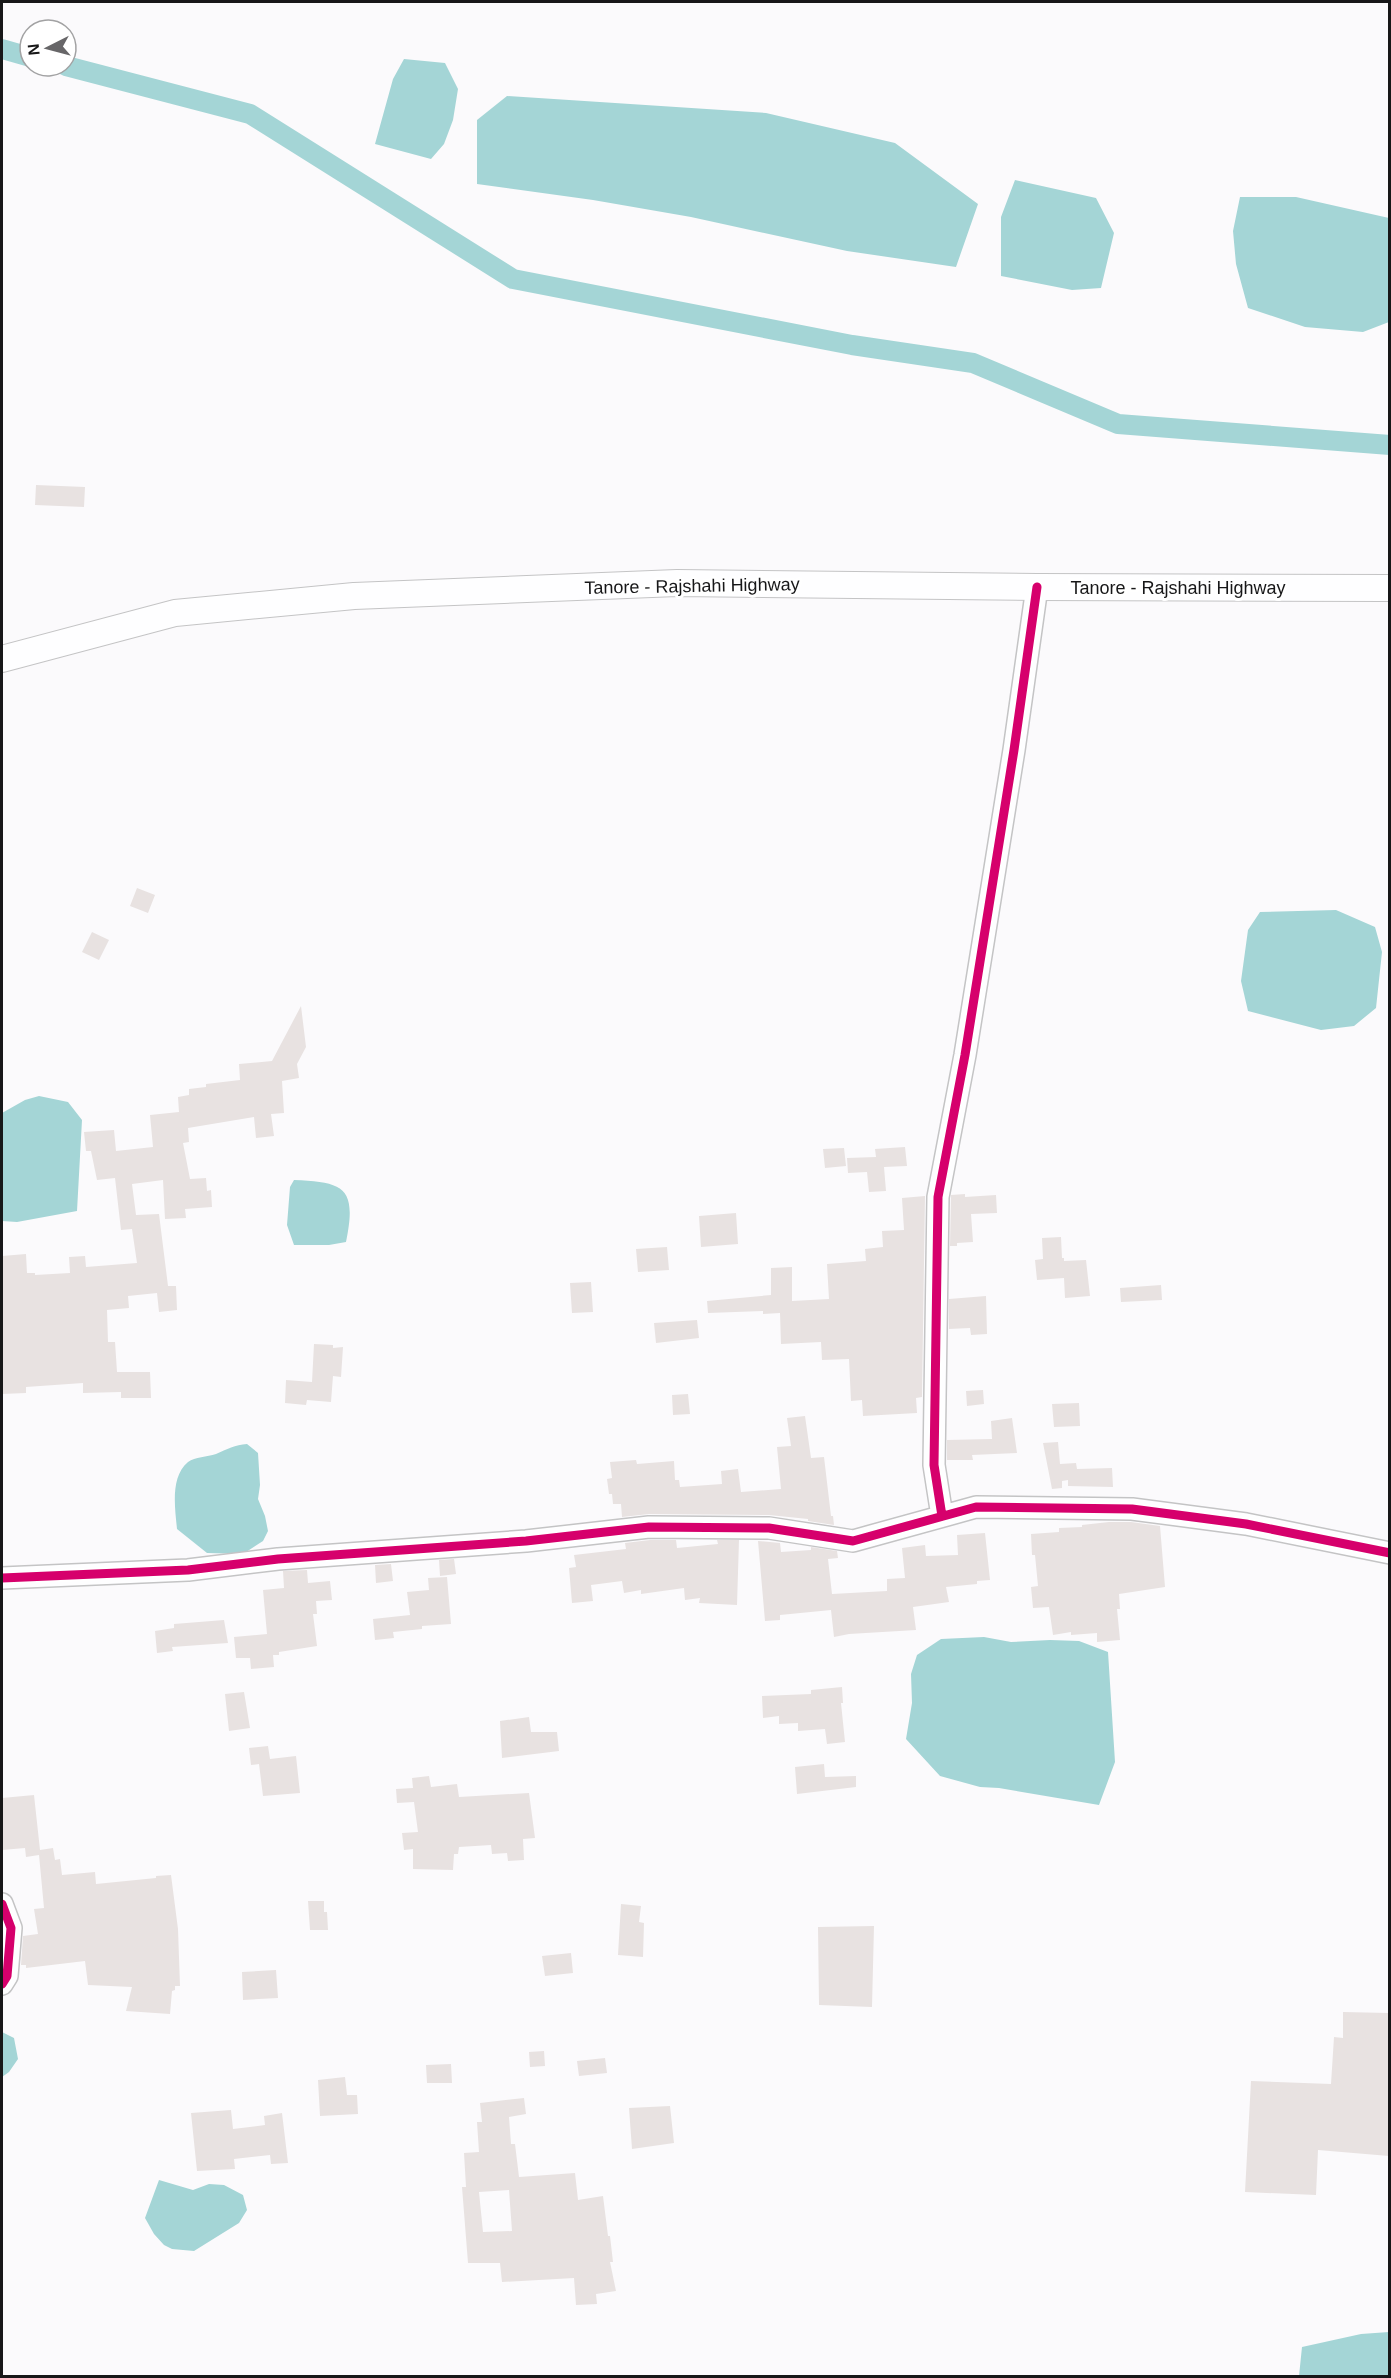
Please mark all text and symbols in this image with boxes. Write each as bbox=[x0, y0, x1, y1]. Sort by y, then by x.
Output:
north arrow bbox=[18, 18, 78, 78]
text: N bbox=[25, 43, 43, 56]
street label: Tanore - Rajshahi Highway bbox=[584, 574, 800, 598]
street label: Tanore - Rajshahi Highway bbox=[1070, 578, 1286, 598]

